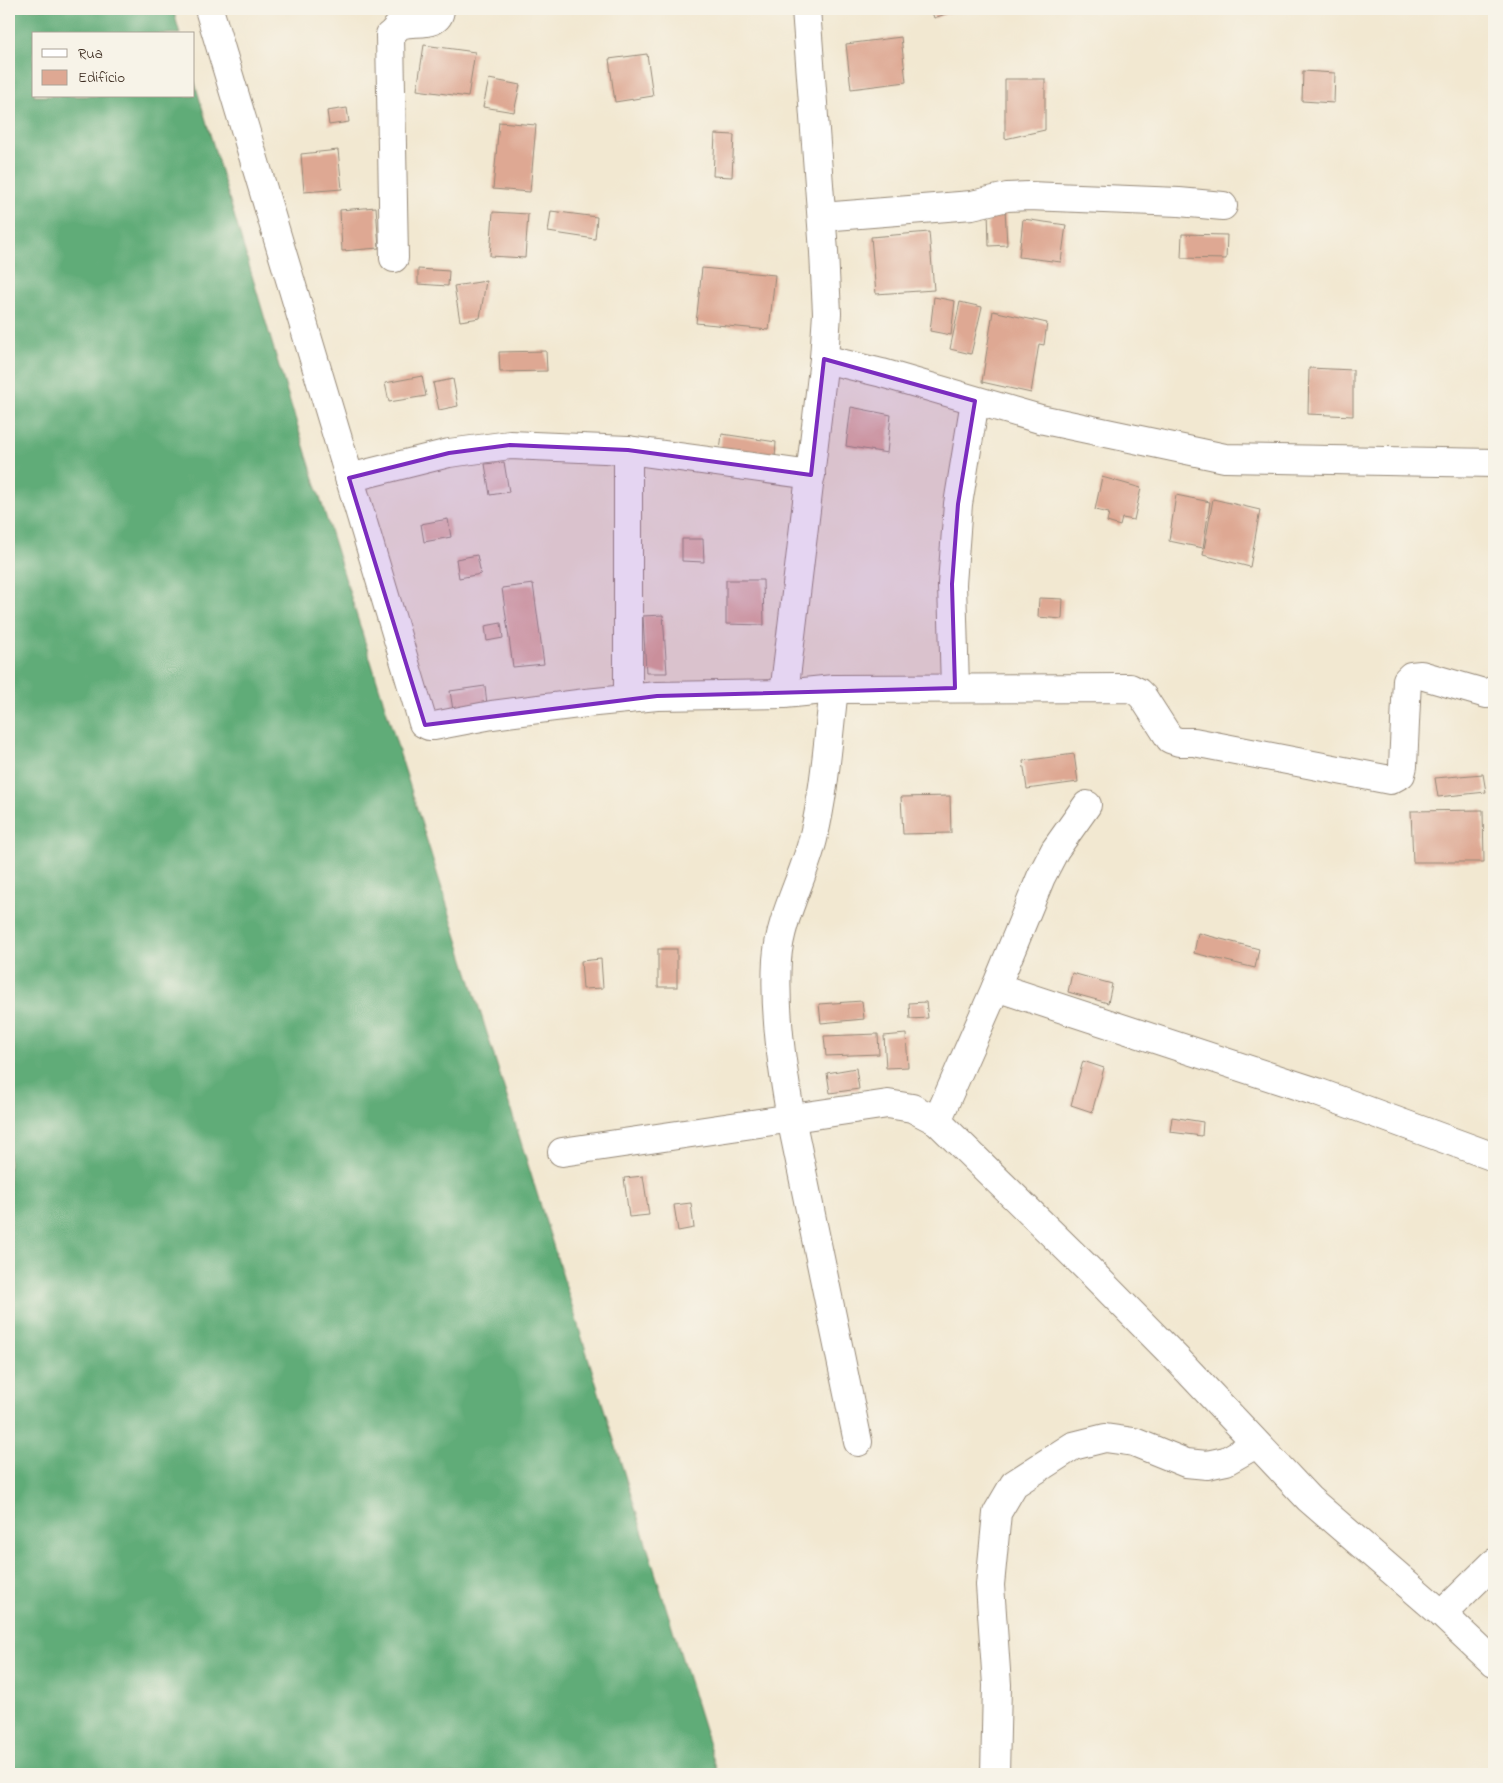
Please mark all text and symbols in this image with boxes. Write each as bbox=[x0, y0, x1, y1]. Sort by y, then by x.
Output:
legend bbox=[32, 32, 195, 98]
text: Rua bbox=[78, 43, 103, 65]
text: Edifício bbox=[78, 67, 125, 89]

